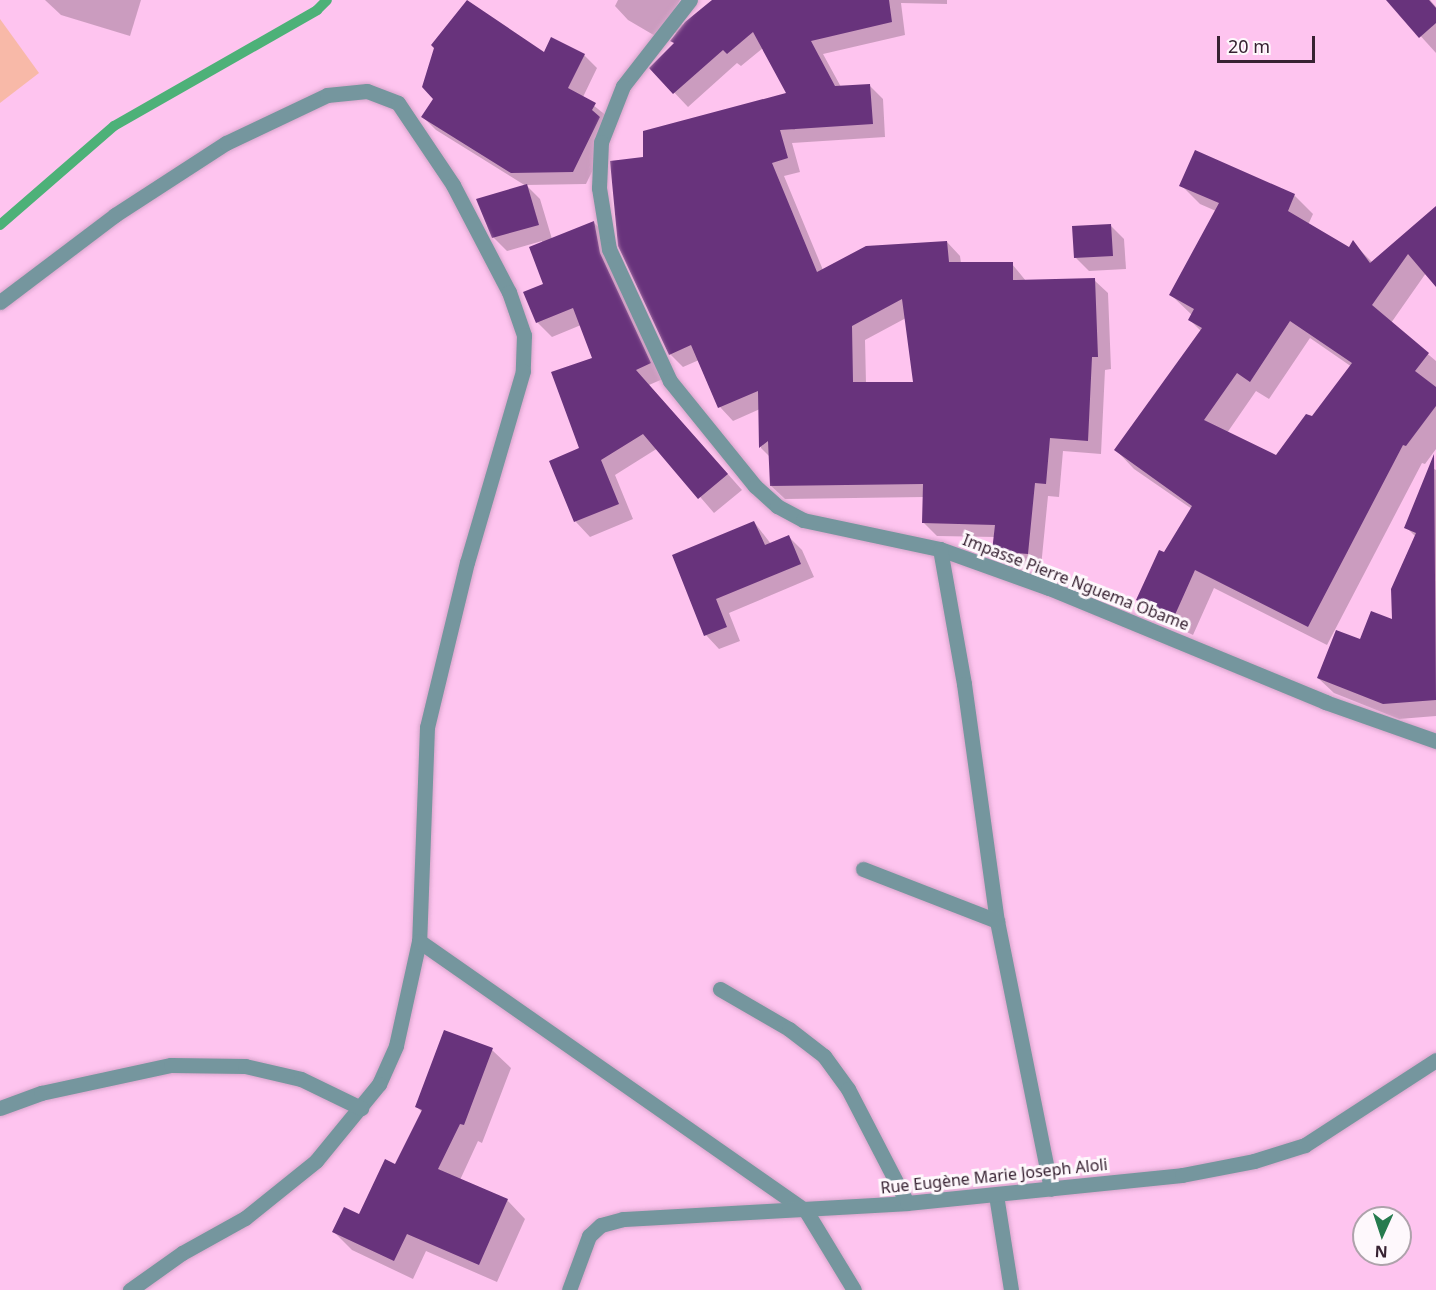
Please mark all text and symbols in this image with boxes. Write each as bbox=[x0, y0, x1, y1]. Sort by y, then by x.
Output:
scale bar bbox=[1220, 24, 1318, 62]
text: 20 m bbox=[1228, 34, 1270, 58]
street label: Impasse Pierre Nguema Obame bbox=[960, 530, 1192, 634]
street label: Rue Eugène Marie Joseph Aloli bbox=[880, 1155, 1108, 1197]
north arrow bbox=[1352, 1206, 1412, 1266]
text: N bbox=[1374, 1241, 1388, 1263]

